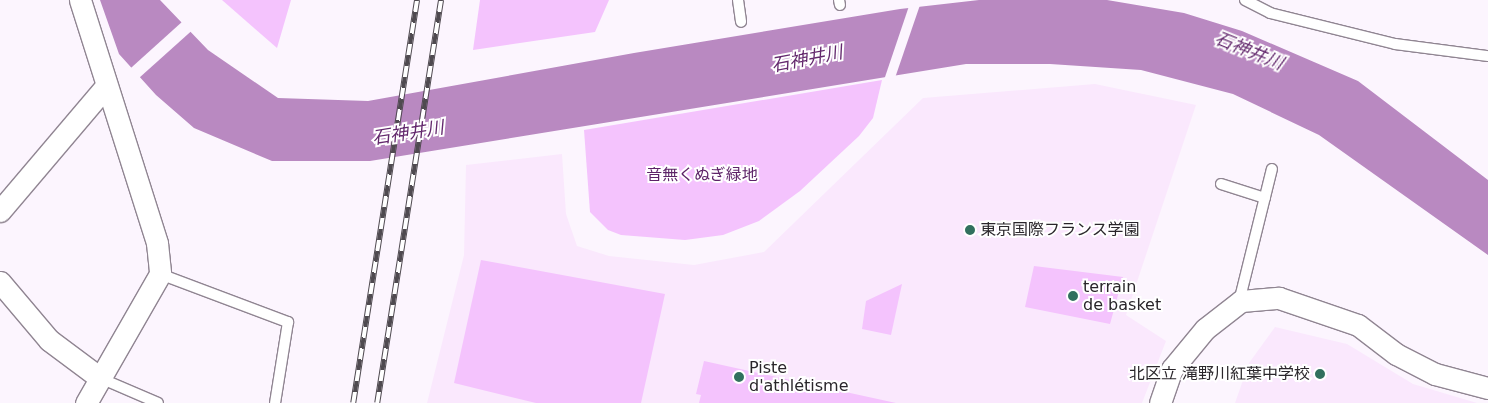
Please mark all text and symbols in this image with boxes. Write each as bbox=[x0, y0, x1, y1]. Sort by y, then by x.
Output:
water label: 石神井川 bbox=[1212, 28, 1286, 74]
water label: 石神井川 bbox=[770, 42, 844, 76]
water label: 石神井川 bbox=[371, 117, 445, 149]
park label: 音無くぬぎ緑地 bbox=[646, 165, 758, 185]
place label: 東京国際フランス学園 bbox=[980, 220, 1140, 240]
marker: 東京国際フランス学園 bbox=[964, 224, 976, 236]
place label: terrain de basket bbox=[1083, 277, 1161, 315]
marker: terrain de basket bbox=[1067, 290, 1079, 302]
place label: Piste d'athlétisme bbox=[749, 358, 849, 396]
place label: 北区立 滝野川紅葉中学校 bbox=[1129, 364, 1310, 384]
marker: 北区立 滝野川紅葉中学校 bbox=[1314, 368, 1326, 380]
marker: Piste d'athlétisme bbox=[733, 371, 745, 383]

